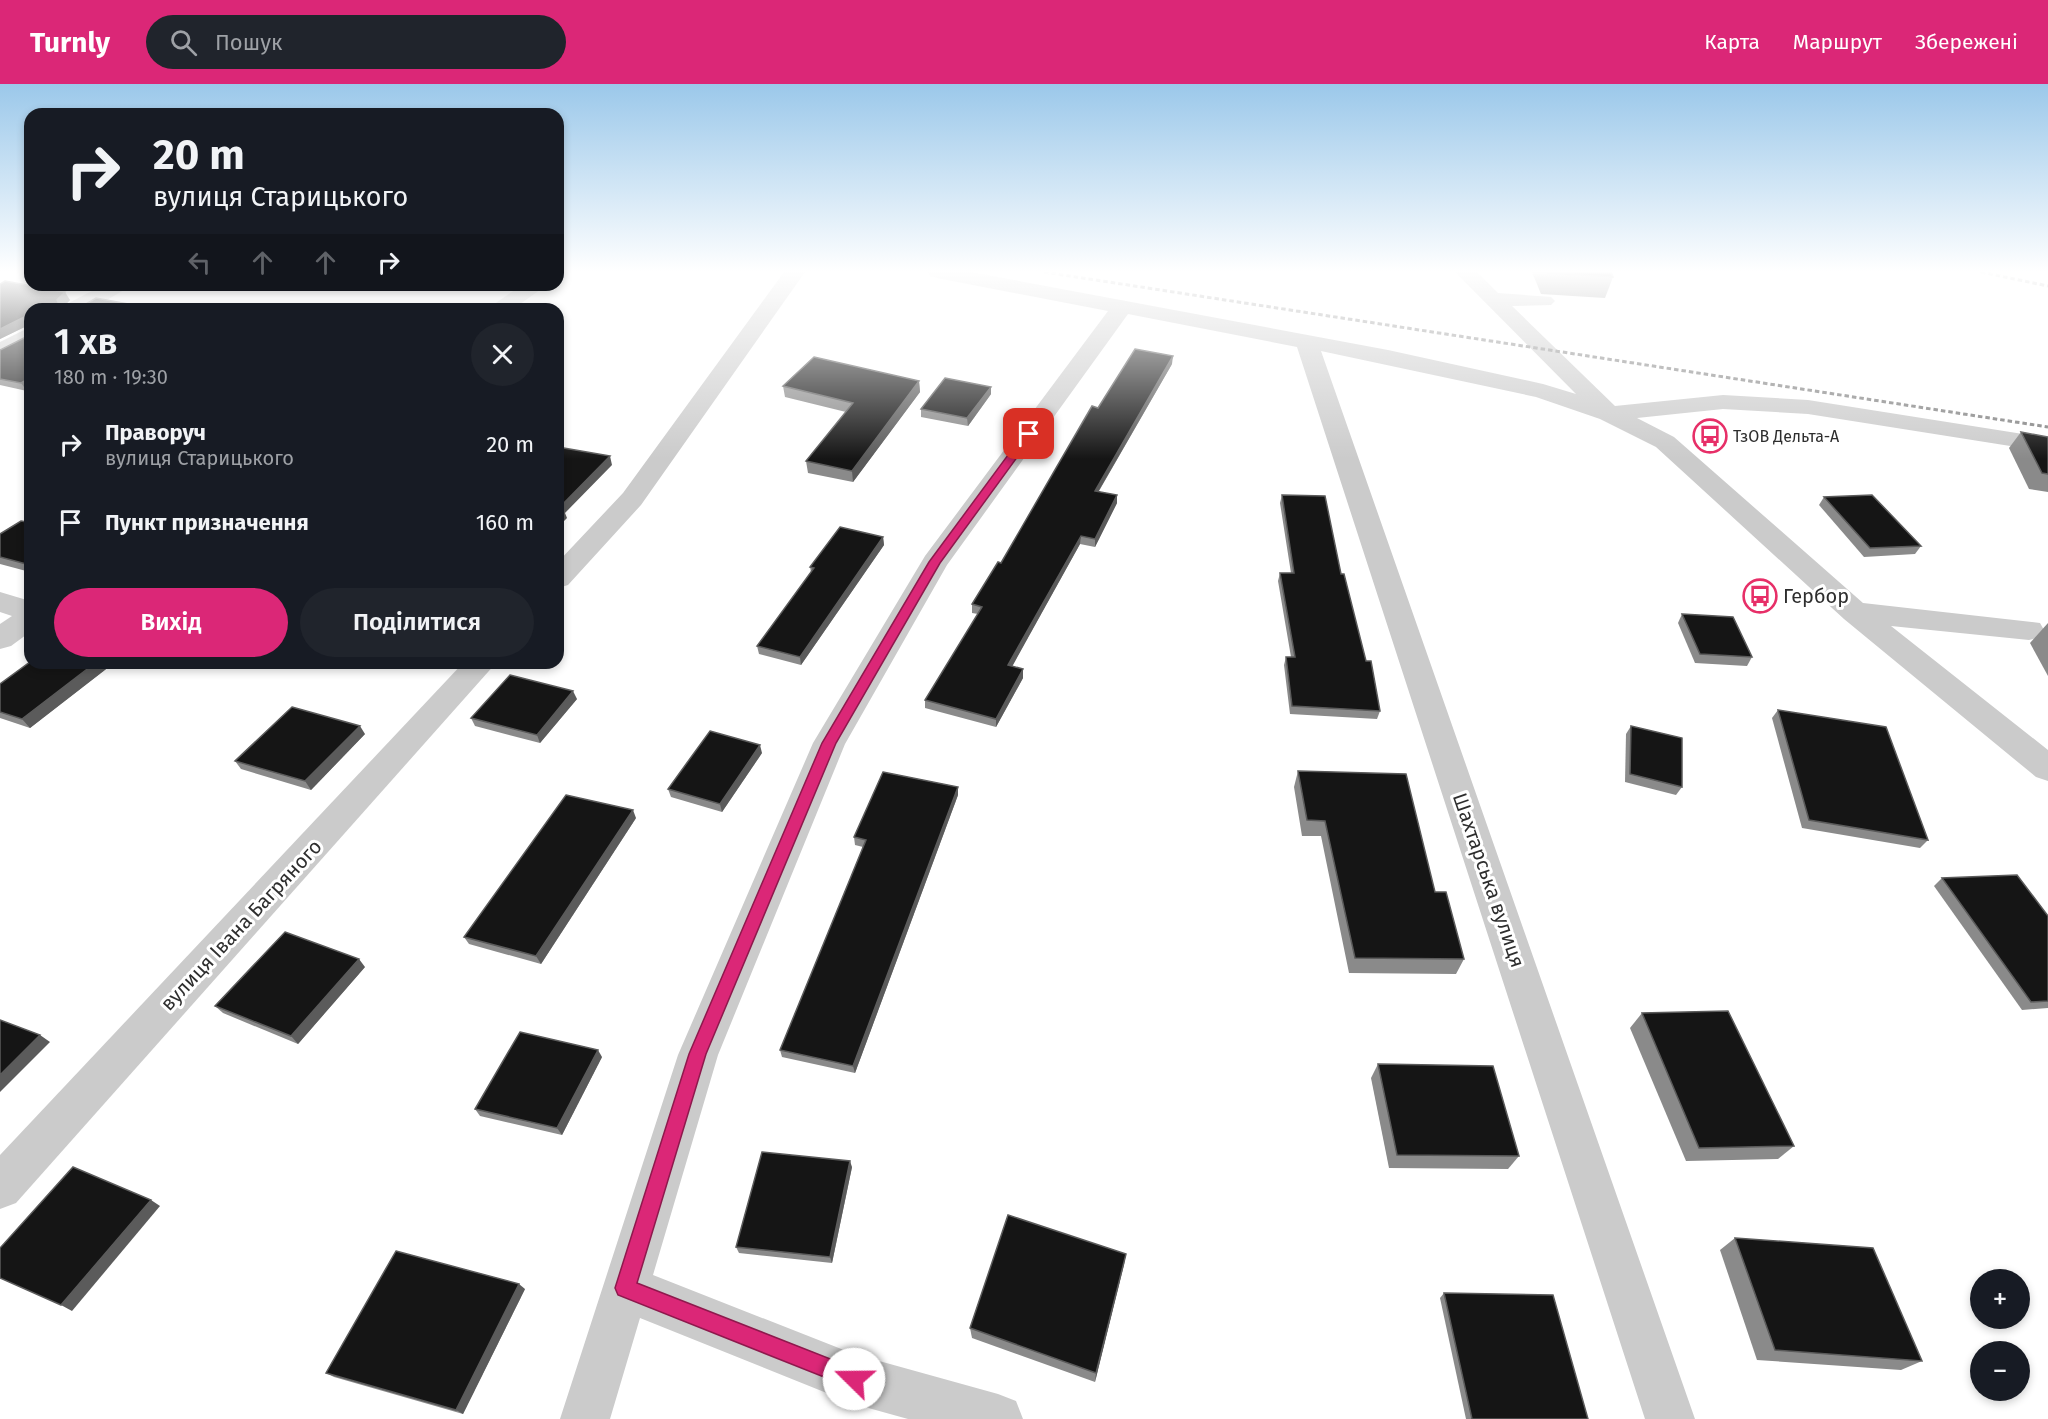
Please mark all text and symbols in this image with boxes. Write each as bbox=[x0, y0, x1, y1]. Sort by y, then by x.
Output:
search box bbox=[146, 15, 566, 69]
text: Turnly bbox=[30, 26, 110, 59]
icon: search bbox=[167, 26, 200, 59]
text: Пошук bbox=[215, 29, 282, 56]
text: Карта bbox=[1704, 29, 1760, 55]
text: Маршрут bbox=[1793, 29, 1882, 55]
text: Збережені bbox=[1915, 29, 2018, 55]
text: 20 m bbox=[153, 130, 245, 180]
icon: right bbox=[54, 132, 132, 210]
text: вулиця Старицького bbox=[153, 181, 408, 213]
icon: left bbox=[183, 246, 216, 279]
icon: ahead bbox=[246, 246, 279, 279]
icon: ahead bbox=[309, 246, 342, 279]
icon: right bbox=[372, 246, 405, 279]
text: 1 хв bbox=[54, 320, 117, 364]
button: close bbox=[471, 323, 534, 386]
text: 180 m · 19:30 bbox=[54, 365, 168, 389]
pin bbox=[1003, 408, 1054, 459]
icon: arrive bbox=[1012, 417, 1045, 450]
bus stop icon: ТзОВ Дельта-А bbox=[1692, 418, 1728, 454]
text: Праворуч bbox=[105, 419, 206, 446]
place label: ТзОВ Дельта-А bbox=[1733, 427, 1840, 446]
icon: right bbox=[54, 428, 87, 461]
text: 20 m bbox=[486, 431, 534, 458]
text: вулиця Старицького bbox=[105, 446, 294, 470]
icon: arrive bbox=[54, 506, 87, 539]
text: Пункт призначення bbox=[105, 509, 309, 536]
text: 160 m bbox=[476, 509, 534, 536]
bus stop icon: Гербор bbox=[1742, 578, 1778, 614]
place label: Гербор bbox=[1783, 584, 1849, 608]
button: Вихід bbox=[54, 588, 288, 657]
button: Поділитися bbox=[300, 588, 534, 657]
street label: Шахтарська вулиця bbox=[1448, 790, 1530, 970]
street label: вулиця Івана Багряного bbox=[155, 834, 327, 1016]
map controls bbox=[1970, 1269, 2030, 1401]
button: + bbox=[1970, 1269, 2030, 1329]
button: − bbox=[1970, 1341, 2030, 1401]
position arrow bbox=[822, 1347, 886, 1411]

